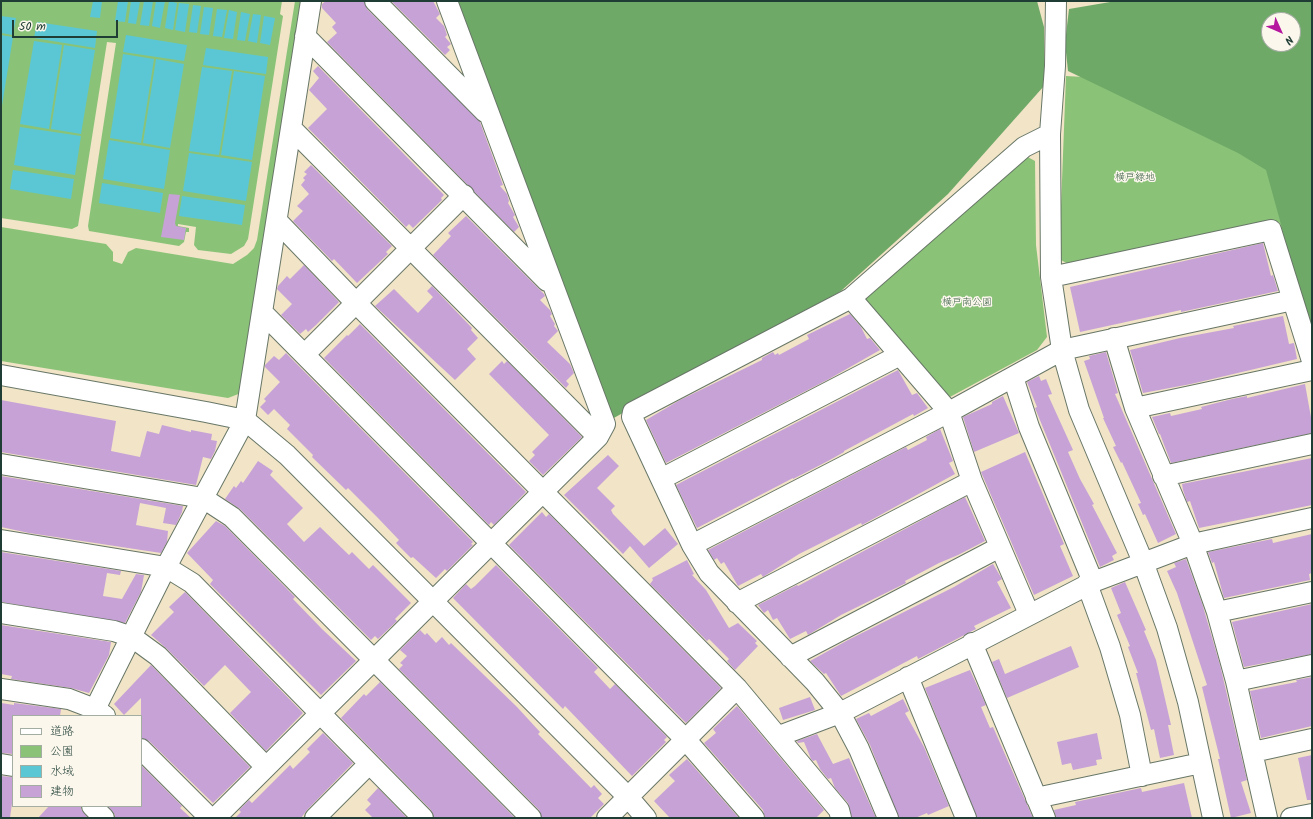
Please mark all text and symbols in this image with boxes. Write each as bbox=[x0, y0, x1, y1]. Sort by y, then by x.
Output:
scale bar bbox=[14, 12, 120, 38]
north arrow bbox=[1261, 12, 1301, 52]
text: 50 m bbox=[19, 17, 46, 36]
text: N bbox=[1280, 31, 1298, 49]
park label: 横戸緑地 bbox=[1115, 172, 1155, 184]
park label: 横戸南公園 bbox=[942, 297, 992, 309]
legend bbox=[12, 715, 142, 807]
text: 道路 bbox=[50, 722, 74, 741]
text: 公園 bbox=[50, 742, 74, 761]
text: 水域 bbox=[50, 762, 74, 781]
text: 建物 bbox=[50, 782, 74, 801]

